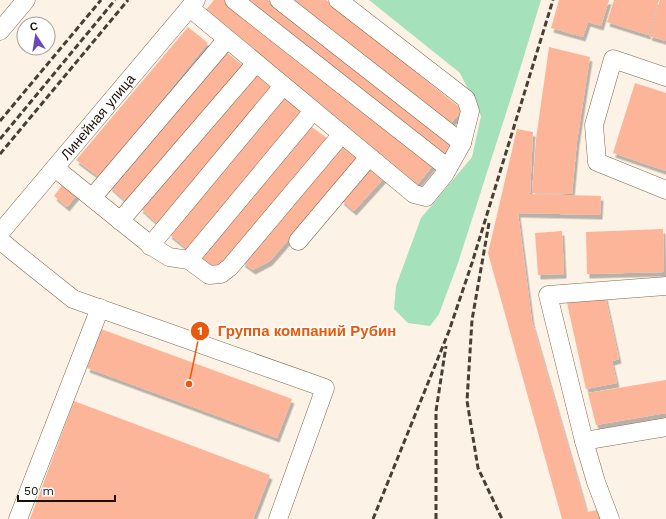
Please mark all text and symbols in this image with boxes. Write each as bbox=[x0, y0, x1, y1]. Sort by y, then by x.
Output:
north arrow bbox=[16, 16, 56, 56]
text: С bbox=[29, 20, 39, 34]
street label: Линейная улица bbox=[57, 71, 138, 163]
callout: Группа компаний Рубин bbox=[190, 317, 404, 344]
text: Группа компаний Рубин bbox=[218, 322, 396, 340]
text: 1 bbox=[197, 324, 203, 338]
scale bar bbox=[18, 477, 115, 503]
text: 50 m bbox=[24, 484, 54, 498]

